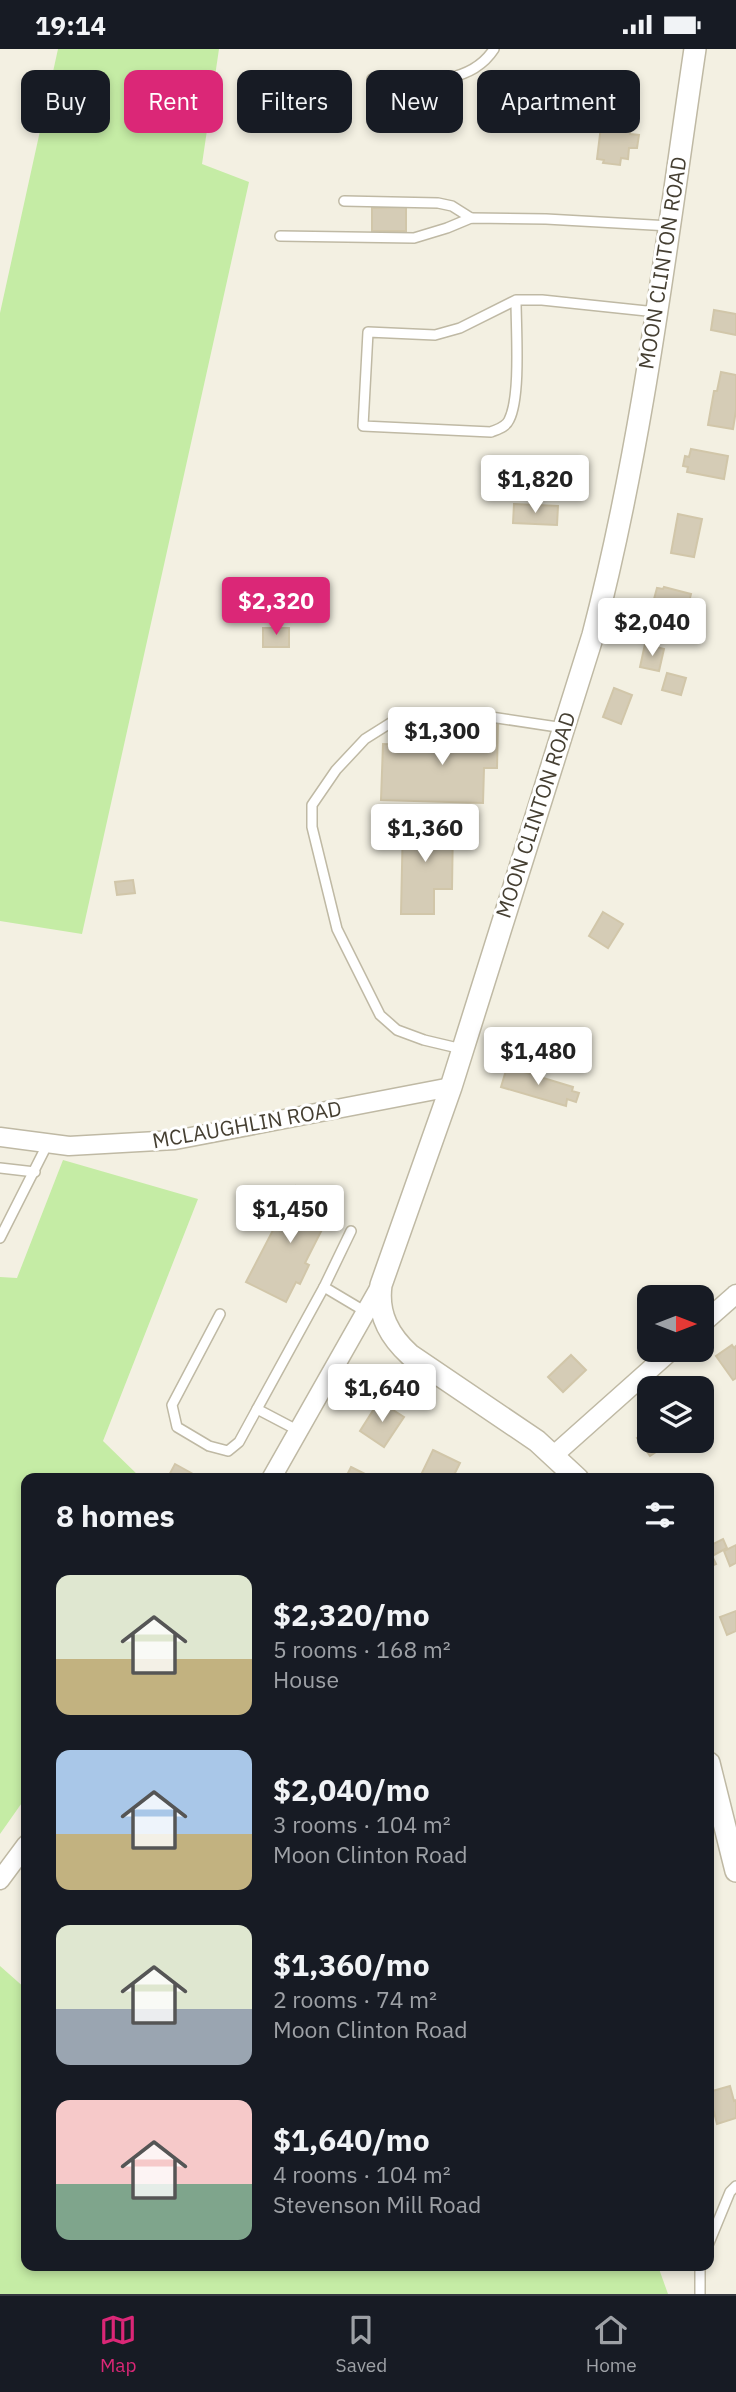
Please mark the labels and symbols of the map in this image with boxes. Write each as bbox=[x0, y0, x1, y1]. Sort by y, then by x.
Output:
street label: MOON CLINTON ROAD bbox=[631, 154, 693, 371]
pin: $1,820 bbox=[478, 455, 592, 515]
pin: $2,320 bbox=[219, 577, 333, 637]
pin: $2,040 bbox=[595, 599, 709, 658]
pin: $1,300 bbox=[385, 707, 499, 767]
street label: MOON CLINTON ROAD bbox=[489, 708, 582, 921]
pin: $1,360 bbox=[368, 805, 482, 864]
pin: $1,480 bbox=[481, 1027, 595, 1087]
street label: MCLAUGHLIN ROAD bbox=[150, 1094, 344, 1154]
pin: $1,450 bbox=[233, 1185, 347, 1245]
north arrow bbox=[637, 1285, 714, 1361]
pin: $1,640 bbox=[325, 1365, 439, 1424]

